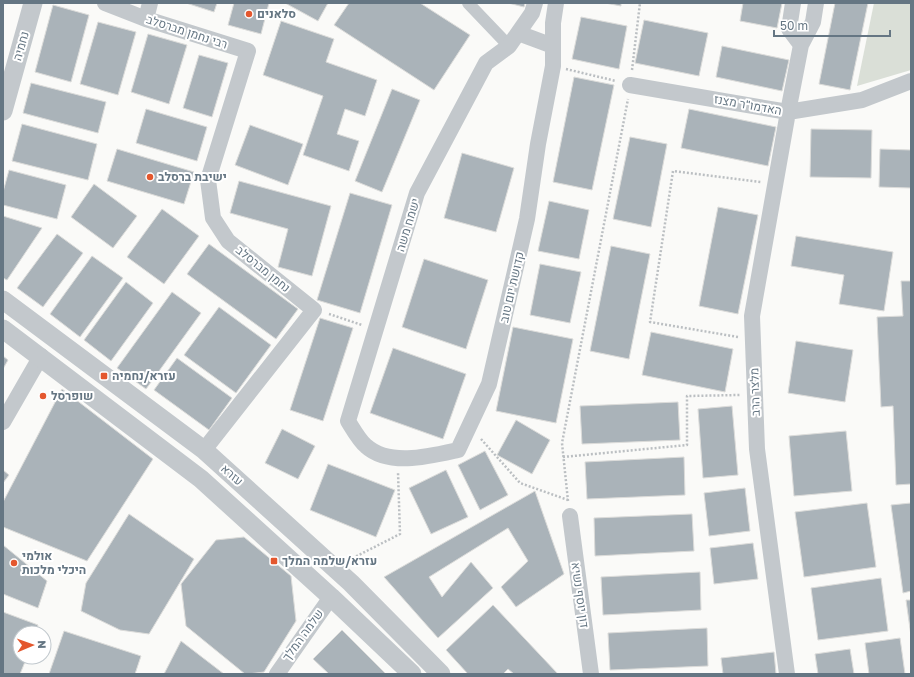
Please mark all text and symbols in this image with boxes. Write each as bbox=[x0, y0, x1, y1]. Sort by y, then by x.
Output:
place label: סלאנים bbox=[257, 6, 296, 21]
marker: סלאנים bbox=[244, 9, 254, 19]
street label: רבי נחמן מברסלב bbox=[145, 11, 230, 52]
scale bar bbox=[774, 12, 890, 38]
text: 50 m bbox=[780, 18, 808, 33]
street label: נחמיה bbox=[9, 29, 32, 62]
street label: האדמו"ר מצנז bbox=[713, 91, 783, 118]
place label: ישיבת ברסלב bbox=[158, 169, 227, 184]
marker: ישיבת ברסלב bbox=[145, 172, 155, 182]
street label: ישמח משה bbox=[392, 196, 423, 253]
street label: נחמן מברסלב bbox=[233, 242, 294, 295]
street label: קדושת יום טוב bbox=[496, 250, 527, 324]
place label: עזרא/נחמיה bbox=[112, 368, 176, 383]
street label: מלצר הרב bbox=[746, 368, 763, 417]
marker: עזרא/נחמיה bbox=[99, 371, 109, 381]
place label: שופרסל bbox=[51, 388, 93, 403]
marker: שופרסל bbox=[38, 391, 48, 401]
street label: עזרא bbox=[218, 461, 247, 488]
place label: אולמי היכלי מלכות bbox=[22, 548, 86, 577]
place label: עזרא/שלמה המלך bbox=[282, 553, 377, 568]
marker: עזרא/שלמה המלך bbox=[269, 556, 279, 566]
marker: אולמי היכלי מלכות bbox=[9, 558, 19, 568]
street label: דון יוסף נשיא bbox=[568, 561, 593, 629]
street label: שלמה המלך bbox=[279, 606, 326, 663]
north arrow bbox=[12, 625, 52, 665]
text: N bbox=[36, 640, 49, 649]

